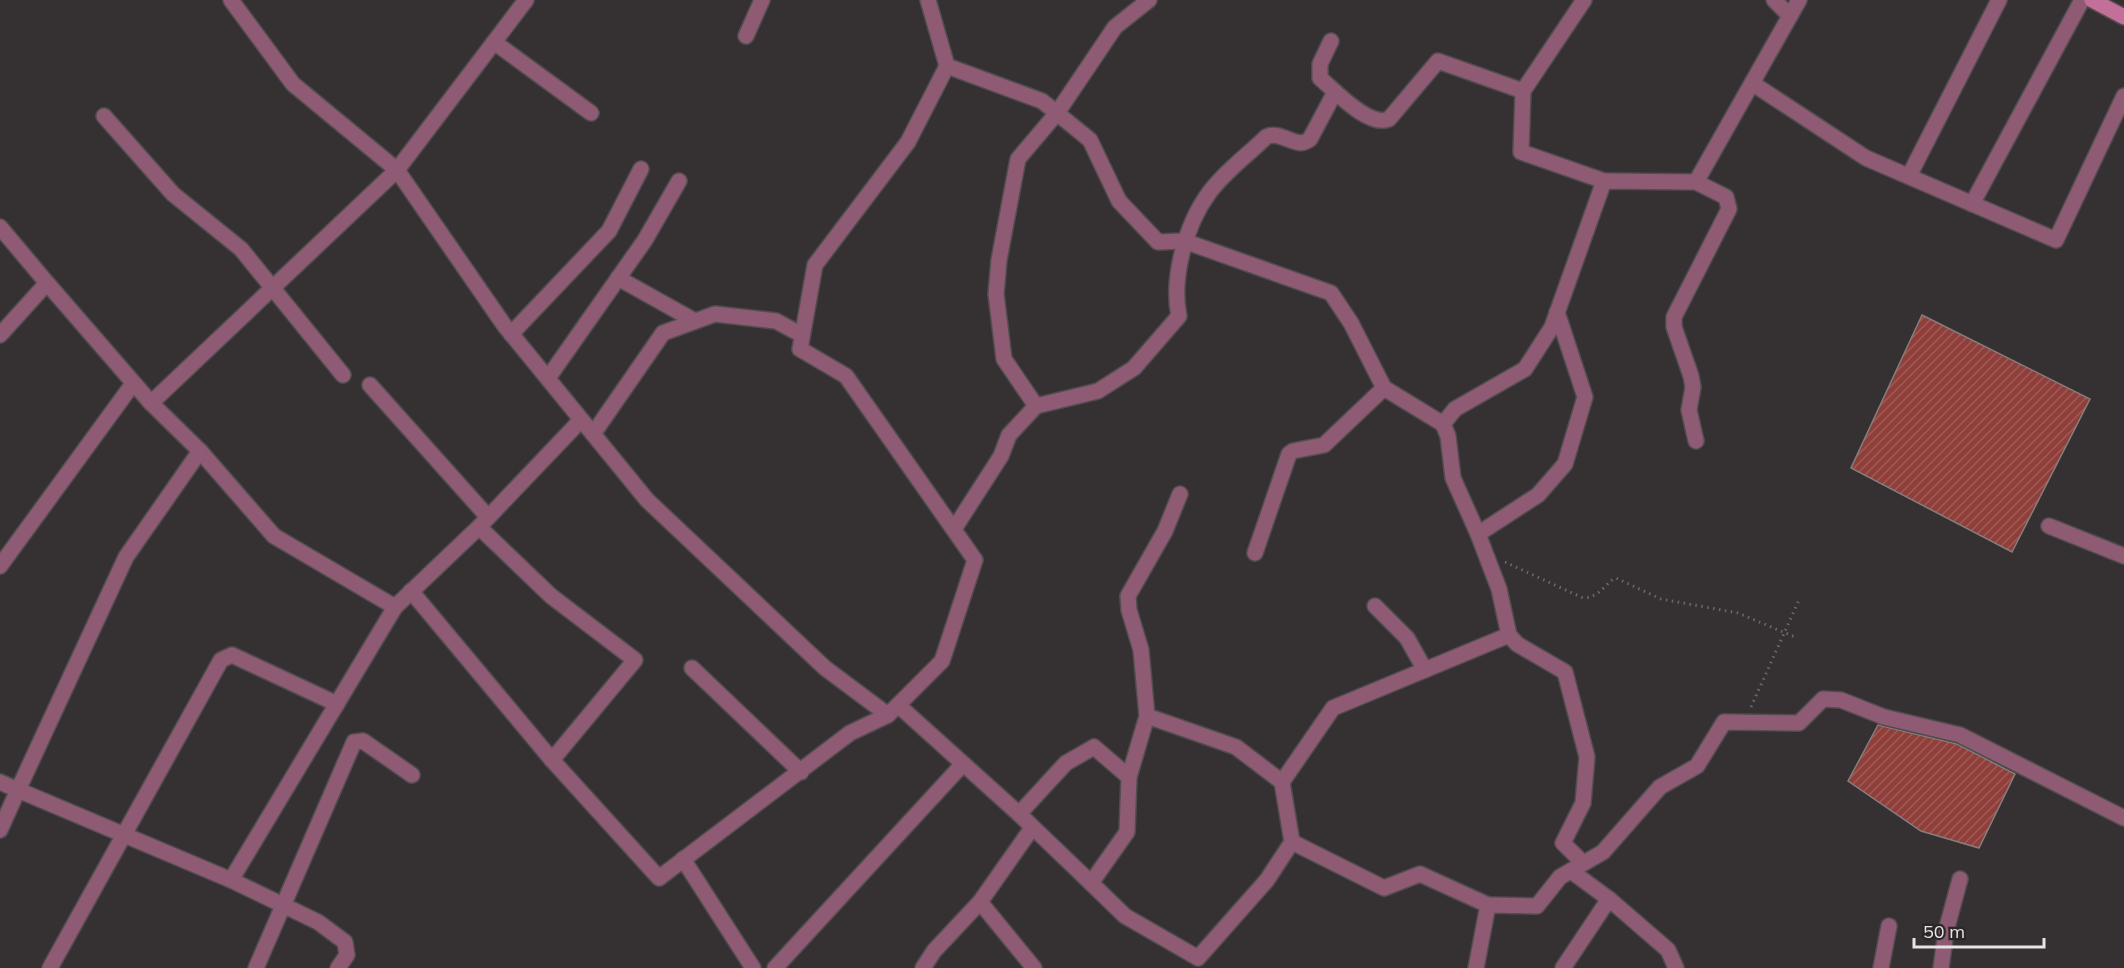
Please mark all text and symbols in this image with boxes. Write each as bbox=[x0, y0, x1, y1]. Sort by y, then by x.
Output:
scale bar bbox=[1914, 911, 2044, 949]
text: 50 m bbox=[1923, 920, 1965, 943]

